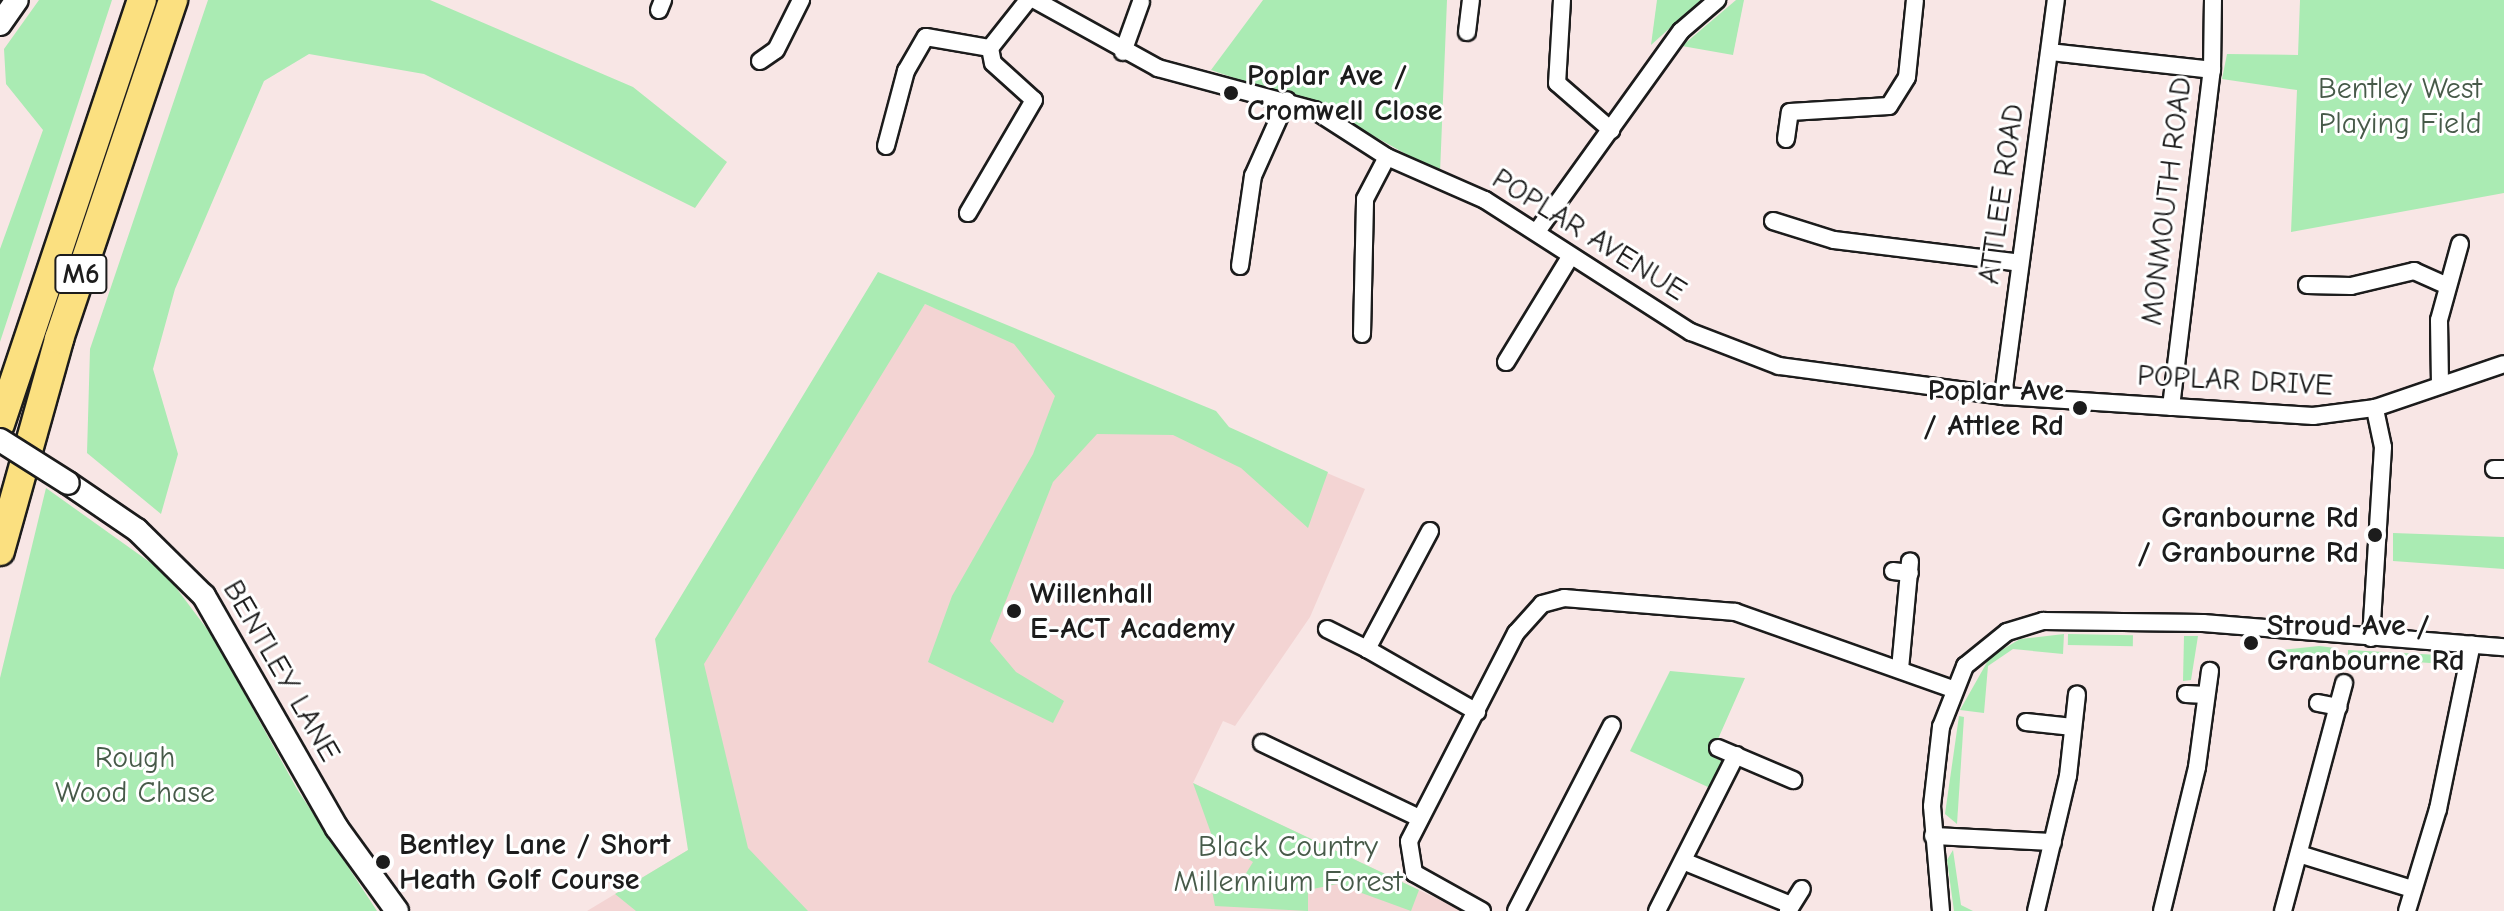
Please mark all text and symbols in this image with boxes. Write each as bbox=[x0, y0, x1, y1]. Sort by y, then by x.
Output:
place label: Poplar Ave / Cromwell Close bbox=[1247, 58, 1442, 128]
park label: Bentley West Playing Field bbox=[2318, 71, 2482, 142]
street label: MONMOUTH ROAD bbox=[2134, 75, 2200, 327]
marker: Poplar Ave / Cromwell Close bbox=[1222, 84, 1240, 102]
street label: ATTLEE ROAD bbox=[1972, 102, 2032, 286]
street label: POPLAR AVENUE bbox=[1485, 161, 1693, 309]
road number: M6 bbox=[53, 250, 109, 298]
street label: POPLAR DRIVE bbox=[2136, 358, 2334, 404]
place label: Poplar Ave / Attlee Rd bbox=[1924, 373, 2064, 444]
marker: Poplar Ave / Attlee Rd bbox=[2071, 399, 2089, 417]
place label: Granbourne Rd / Granbourne Rd bbox=[2138, 500, 2359, 570]
marker: Granbourne Rd / Granbourne Rd bbox=[2366, 526, 2384, 544]
street label: BENTLEY LANE bbox=[215, 574, 347, 768]
place label: Willenhall E-ACT Academy bbox=[1030, 576, 1235, 646]
marker: Willenhall E-ACT Academy bbox=[1005, 602, 1023, 620]
place label: Stroud Ave / Granbourne Rd bbox=[2267, 608, 2465, 678]
marker: Stroud Ave / Granbourne Rd bbox=[2242, 634, 2260, 652]
park label: Rough Wood Chase bbox=[55, 740, 215, 810]
place label: Bentley Lane / Short Heath Golf Course bbox=[399, 827, 670, 898]
park label: Black Country Millennium Forest bbox=[1173, 829, 1403, 900]
marker: Bentley Lane / Short Heath Golf Course bbox=[374, 853, 392, 871]

